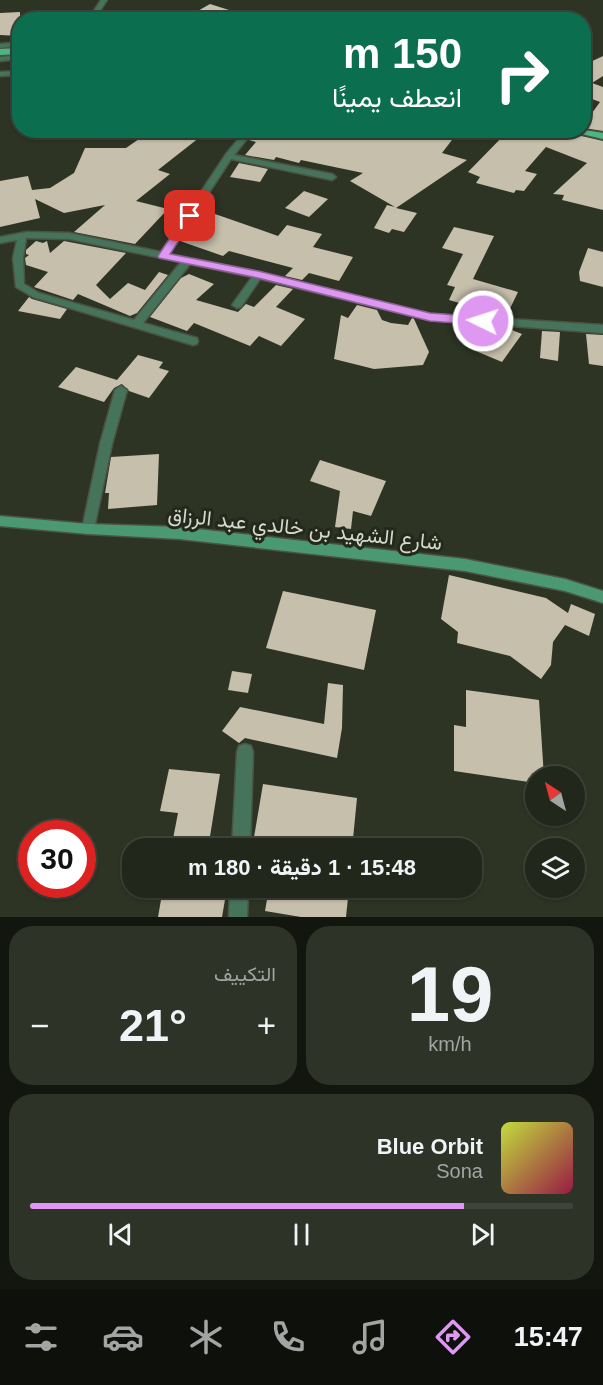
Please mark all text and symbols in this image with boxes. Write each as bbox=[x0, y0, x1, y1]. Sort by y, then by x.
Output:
text: 150 m bbox=[343, 30, 462, 77]
icon: right bbox=[483, 36, 561, 114]
text: انعطف يمينًا bbox=[332, 83, 462, 113]
pin bbox=[164, 190, 215, 241]
icon: arrive bbox=[173, 199, 206, 232]
position arrow bbox=[451, 289, 515, 353]
street label: شارع الشهيد بن خالدي عبد الرزاق bbox=[166, 502, 443, 560]
north arrow bbox=[525, 766, 585, 826]
map controls bbox=[525, 766, 585, 898]
speed limit sign: 30 bbox=[18, 820, 96, 898]
button: layers bbox=[525, 838, 585, 898]
text: 15:48 · 1 دقيقة · 180 m bbox=[188, 855, 416, 880]
text: 19 bbox=[407, 950, 493, 1038]
text: التكييف bbox=[214, 963, 276, 985]
text: 21° bbox=[119, 1000, 187, 1051]
text: − bbox=[30, 1007, 49, 1044]
text: + bbox=[257, 1007, 276, 1044]
text: km/h bbox=[428, 1033, 472, 1055]
text: Blue Orbit bbox=[377, 1134, 483, 1159]
text: Sona bbox=[436, 1160, 483, 1182]
icon: previous bbox=[104, 1218, 137, 1251]
icon: pause bbox=[285, 1218, 318, 1251]
icon: next bbox=[466, 1218, 499, 1251]
icon: filters bbox=[20, 1316, 62, 1358]
icon: car bbox=[102, 1316, 144, 1358]
icon: climate bbox=[185, 1316, 227, 1358]
icon: phone bbox=[267, 1316, 309, 1358]
icon: music bbox=[349, 1316, 391, 1358]
icon: directions bbox=[432, 1316, 474, 1358]
text: 15:47 bbox=[514, 1322, 583, 1352]

